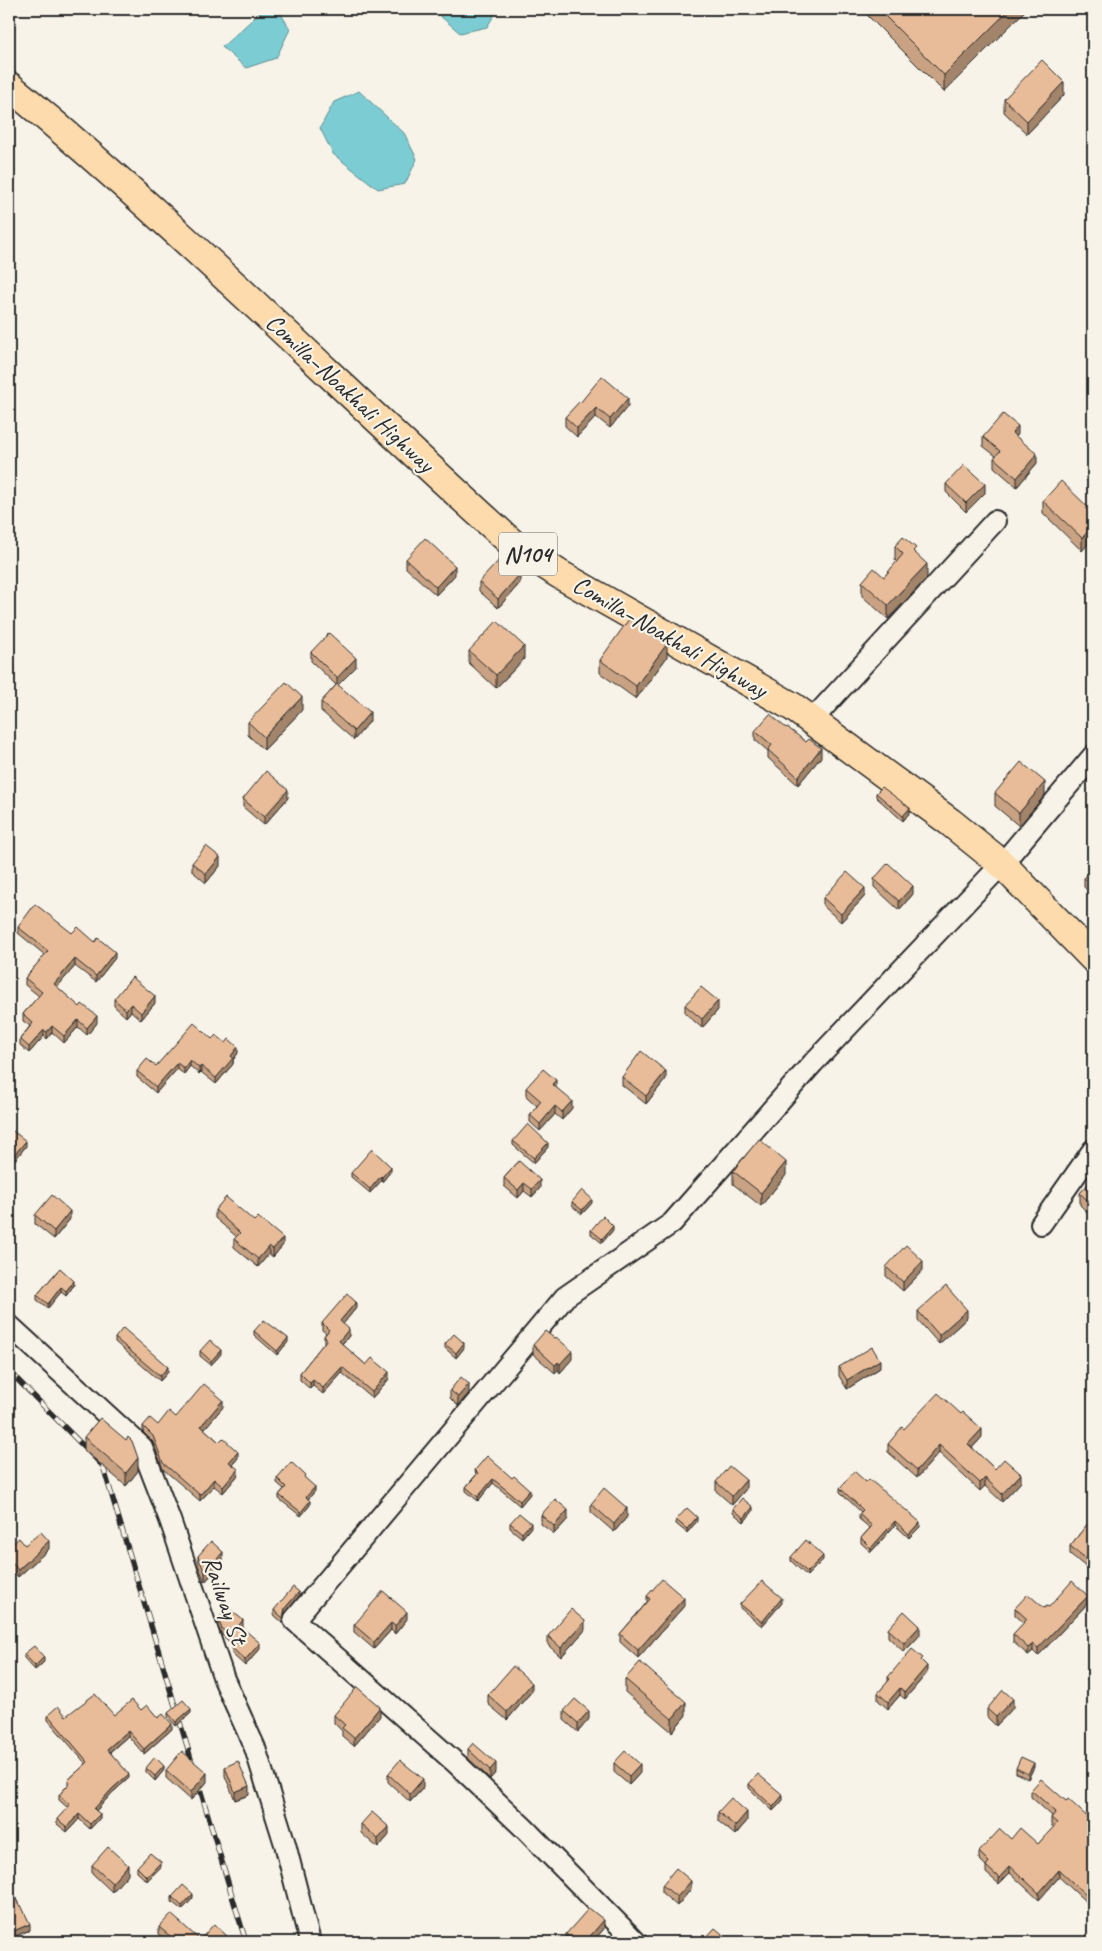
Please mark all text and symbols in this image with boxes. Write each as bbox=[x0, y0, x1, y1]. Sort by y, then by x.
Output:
street label: Comilla–Noakhali Highway bbox=[259, 307, 443, 481]
road number: N104 bbox=[499, 532, 557, 576]
street label: Comilla–Noakhali Highway bbox=[567, 568, 775, 707]
street label: Railway St bbox=[195, 1551, 256, 1651]

